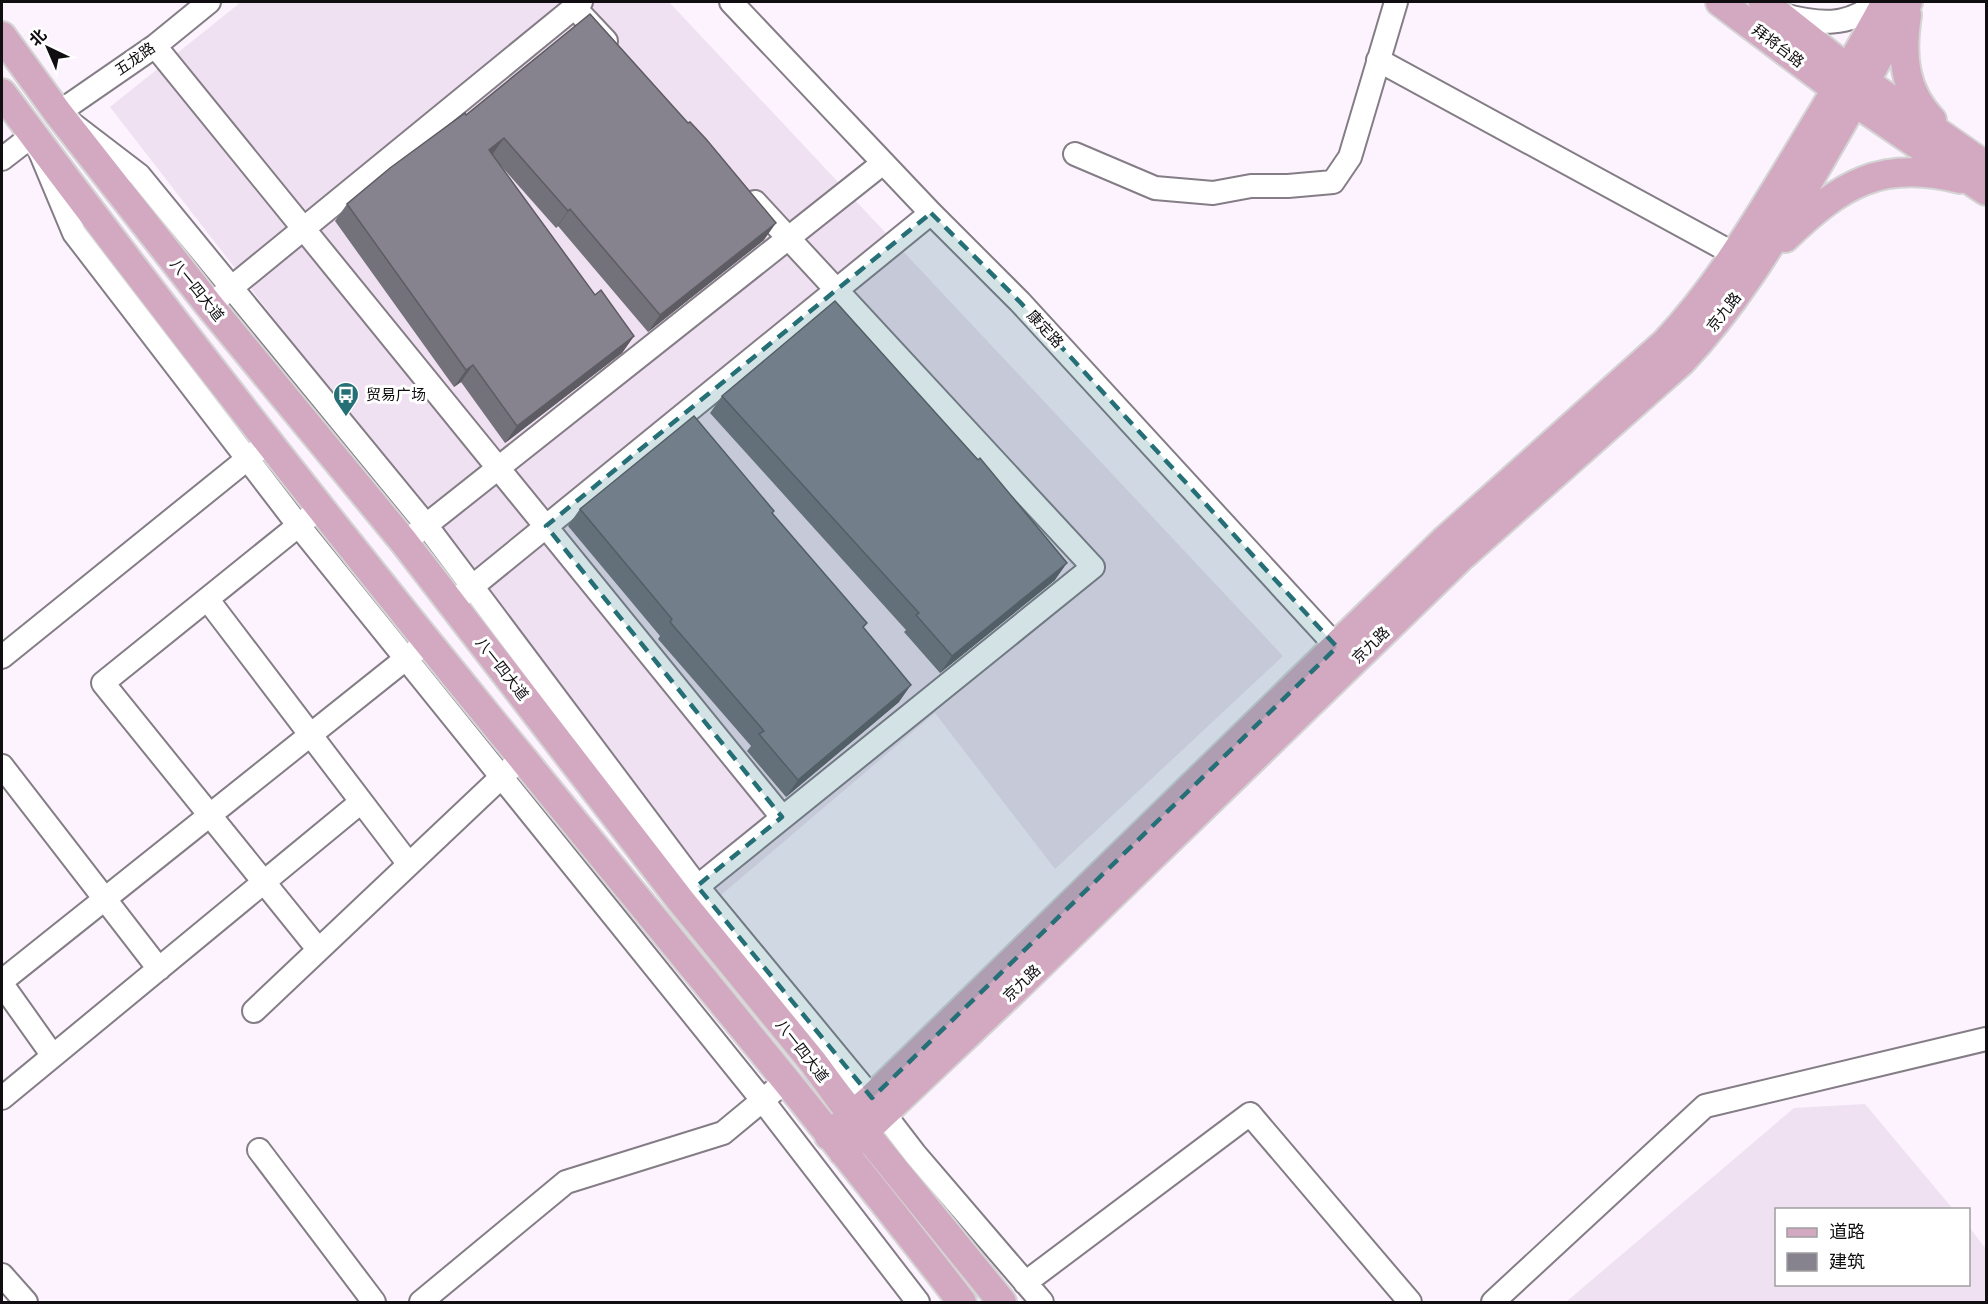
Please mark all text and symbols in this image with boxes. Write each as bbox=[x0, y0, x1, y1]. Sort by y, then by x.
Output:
north arrow bbox=[18, 18, 78, 78]
street label: 拜将台路 bbox=[1749, 20, 1808, 70]
text: 北 bbox=[25, 24, 50, 49]
street label: 五龙路 bbox=[111, 38, 158, 78]
street label: 八一四大道 bbox=[167, 255, 228, 324]
street label: 京九路 bbox=[1702, 288, 1744, 335]
street label: 康定路 bbox=[1024, 306, 1068, 351]
bus stop icon: 贸易广场 bbox=[331, 380, 361, 418]
place label: 贸易广场 bbox=[366, 385, 426, 403]
street label: 京九路 bbox=[1348, 622, 1393, 666]
street label: 八一四大道 bbox=[473, 633, 533, 703]
street label: 京九路 bbox=[999, 960, 1044, 1004]
street label: 八一四大道 bbox=[773, 1015, 833, 1085]
legend bbox=[1775, 1208, 1970, 1286]
text: 道路 bbox=[1829, 1220, 1865, 1242]
text: 建筑 bbox=[1829, 1250, 1865, 1272]

